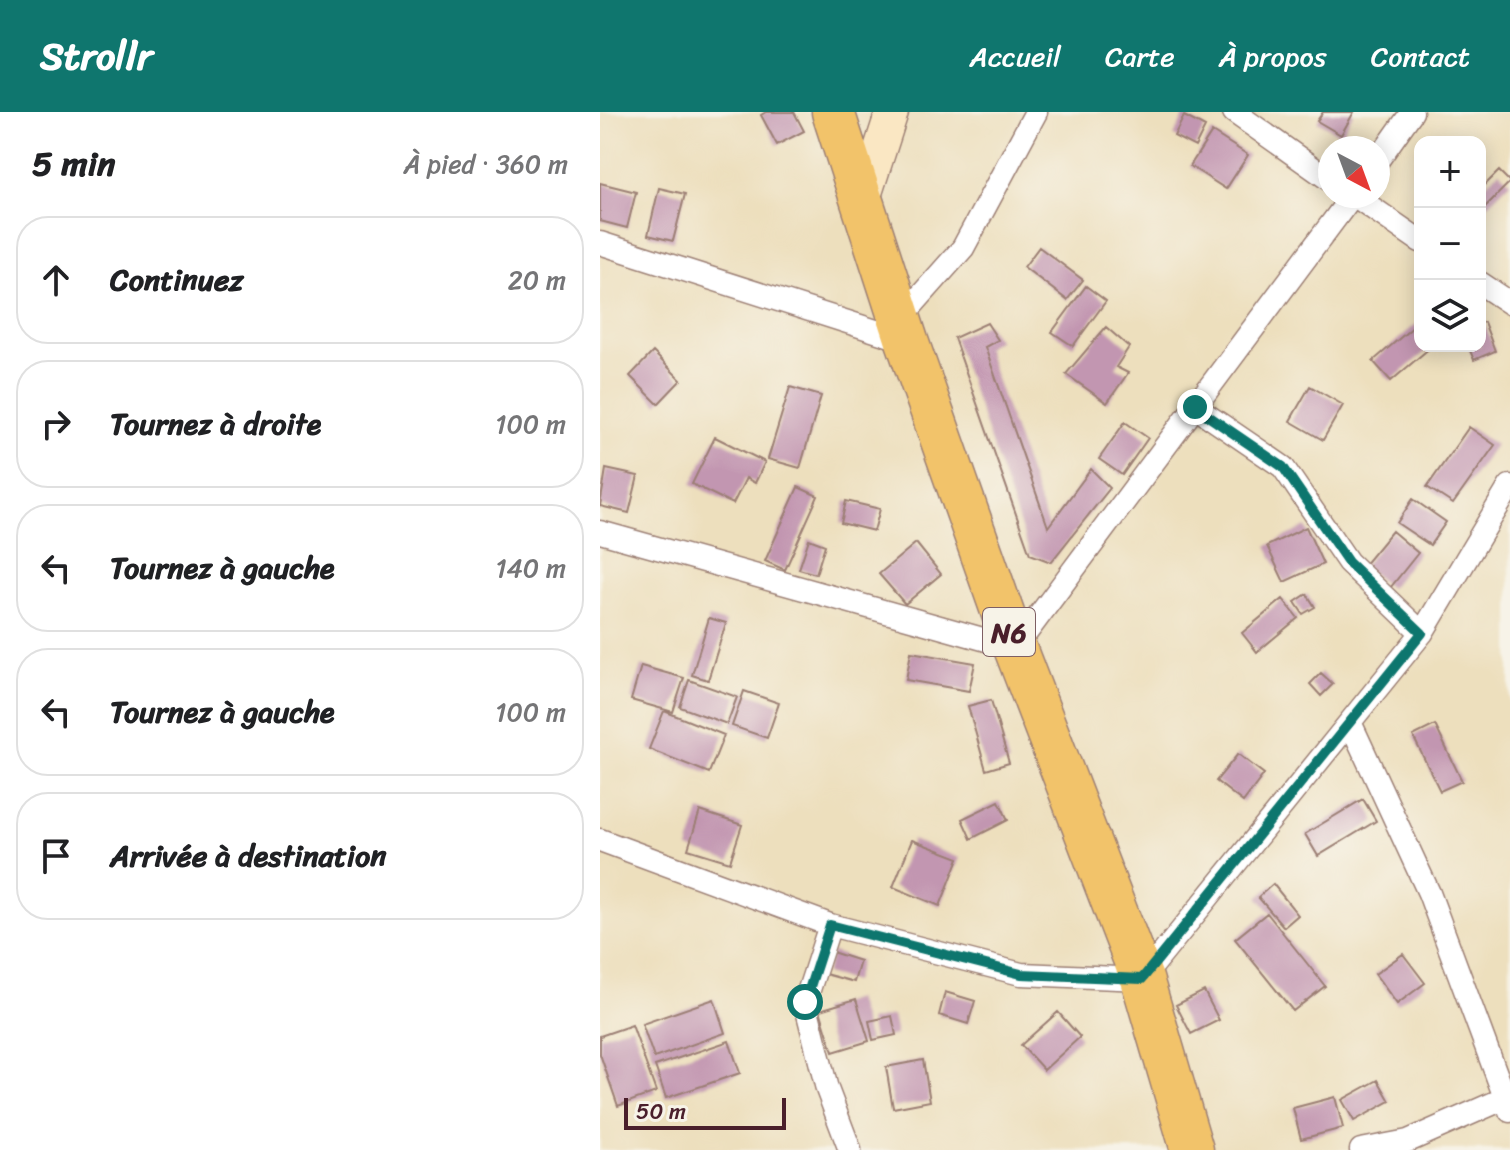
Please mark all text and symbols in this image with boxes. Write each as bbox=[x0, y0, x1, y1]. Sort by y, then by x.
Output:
text: Strollr bbox=[40, 23, 153, 90]
text: Accueil bbox=[970, 32, 1061, 81]
text: Carte bbox=[1105, 32, 1175, 81]
text: À propos bbox=[1219, 32, 1327, 81]
text: Contact bbox=[1371, 32, 1470, 81]
text: 5 min bbox=[32, 134, 115, 194]
north arrow bbox=[1318, 136, 1390, 208]
map controls bbox=[1414, 136, 1486, 352]
button: + bbox=[1414, 136, 1486, 208]
text: À pied · 360 m bbox=[404, 141, 568, 187]
button: − bbox=[1414, 208, 1486, 280]
text: Continuez bbox=[110, 253, 244, 307]
text: 20 m bbox=[508, 257, 566, 303]
icon: ahead bbox=[34, 258, 78, 302]
button: layers bbox=[1414, 280, 1486, 352]
route end bbox=[1177, 389, 1213, 425]
text: Tournez à droite bbox=[110, 397, 321, 451]
text: 100 m bbox=[495, 401, 566, 447]
icon: right bbox=[34, 402, 78, 446]
text: Tournez à gauche bbox=[110, 541, 335, 595]
text: 140 m bbox=[495, 545, 566, 591]
icon: left bbox=[34, 546, 78, 590]
road number: N6 bbox=[983, 608, 1035, 656]
text: Tournez à gauche bbox=[110, 685, 335, 739]
text: 100 m bbox=[495, 689, 566, 735]
icon: left bbox=[34, 690, 78, 734]
text: Arrivée à destination bbox=[110, 829, 387, 883]
icon: arrive bbox=[34, 834, 78, 878]
route start bbox=[787, 984, 823, 1020]
text: 50 m bbox=[636, 1092, 686, 1131]
scale bar bbox=[624, 1094, 786, 1130]

